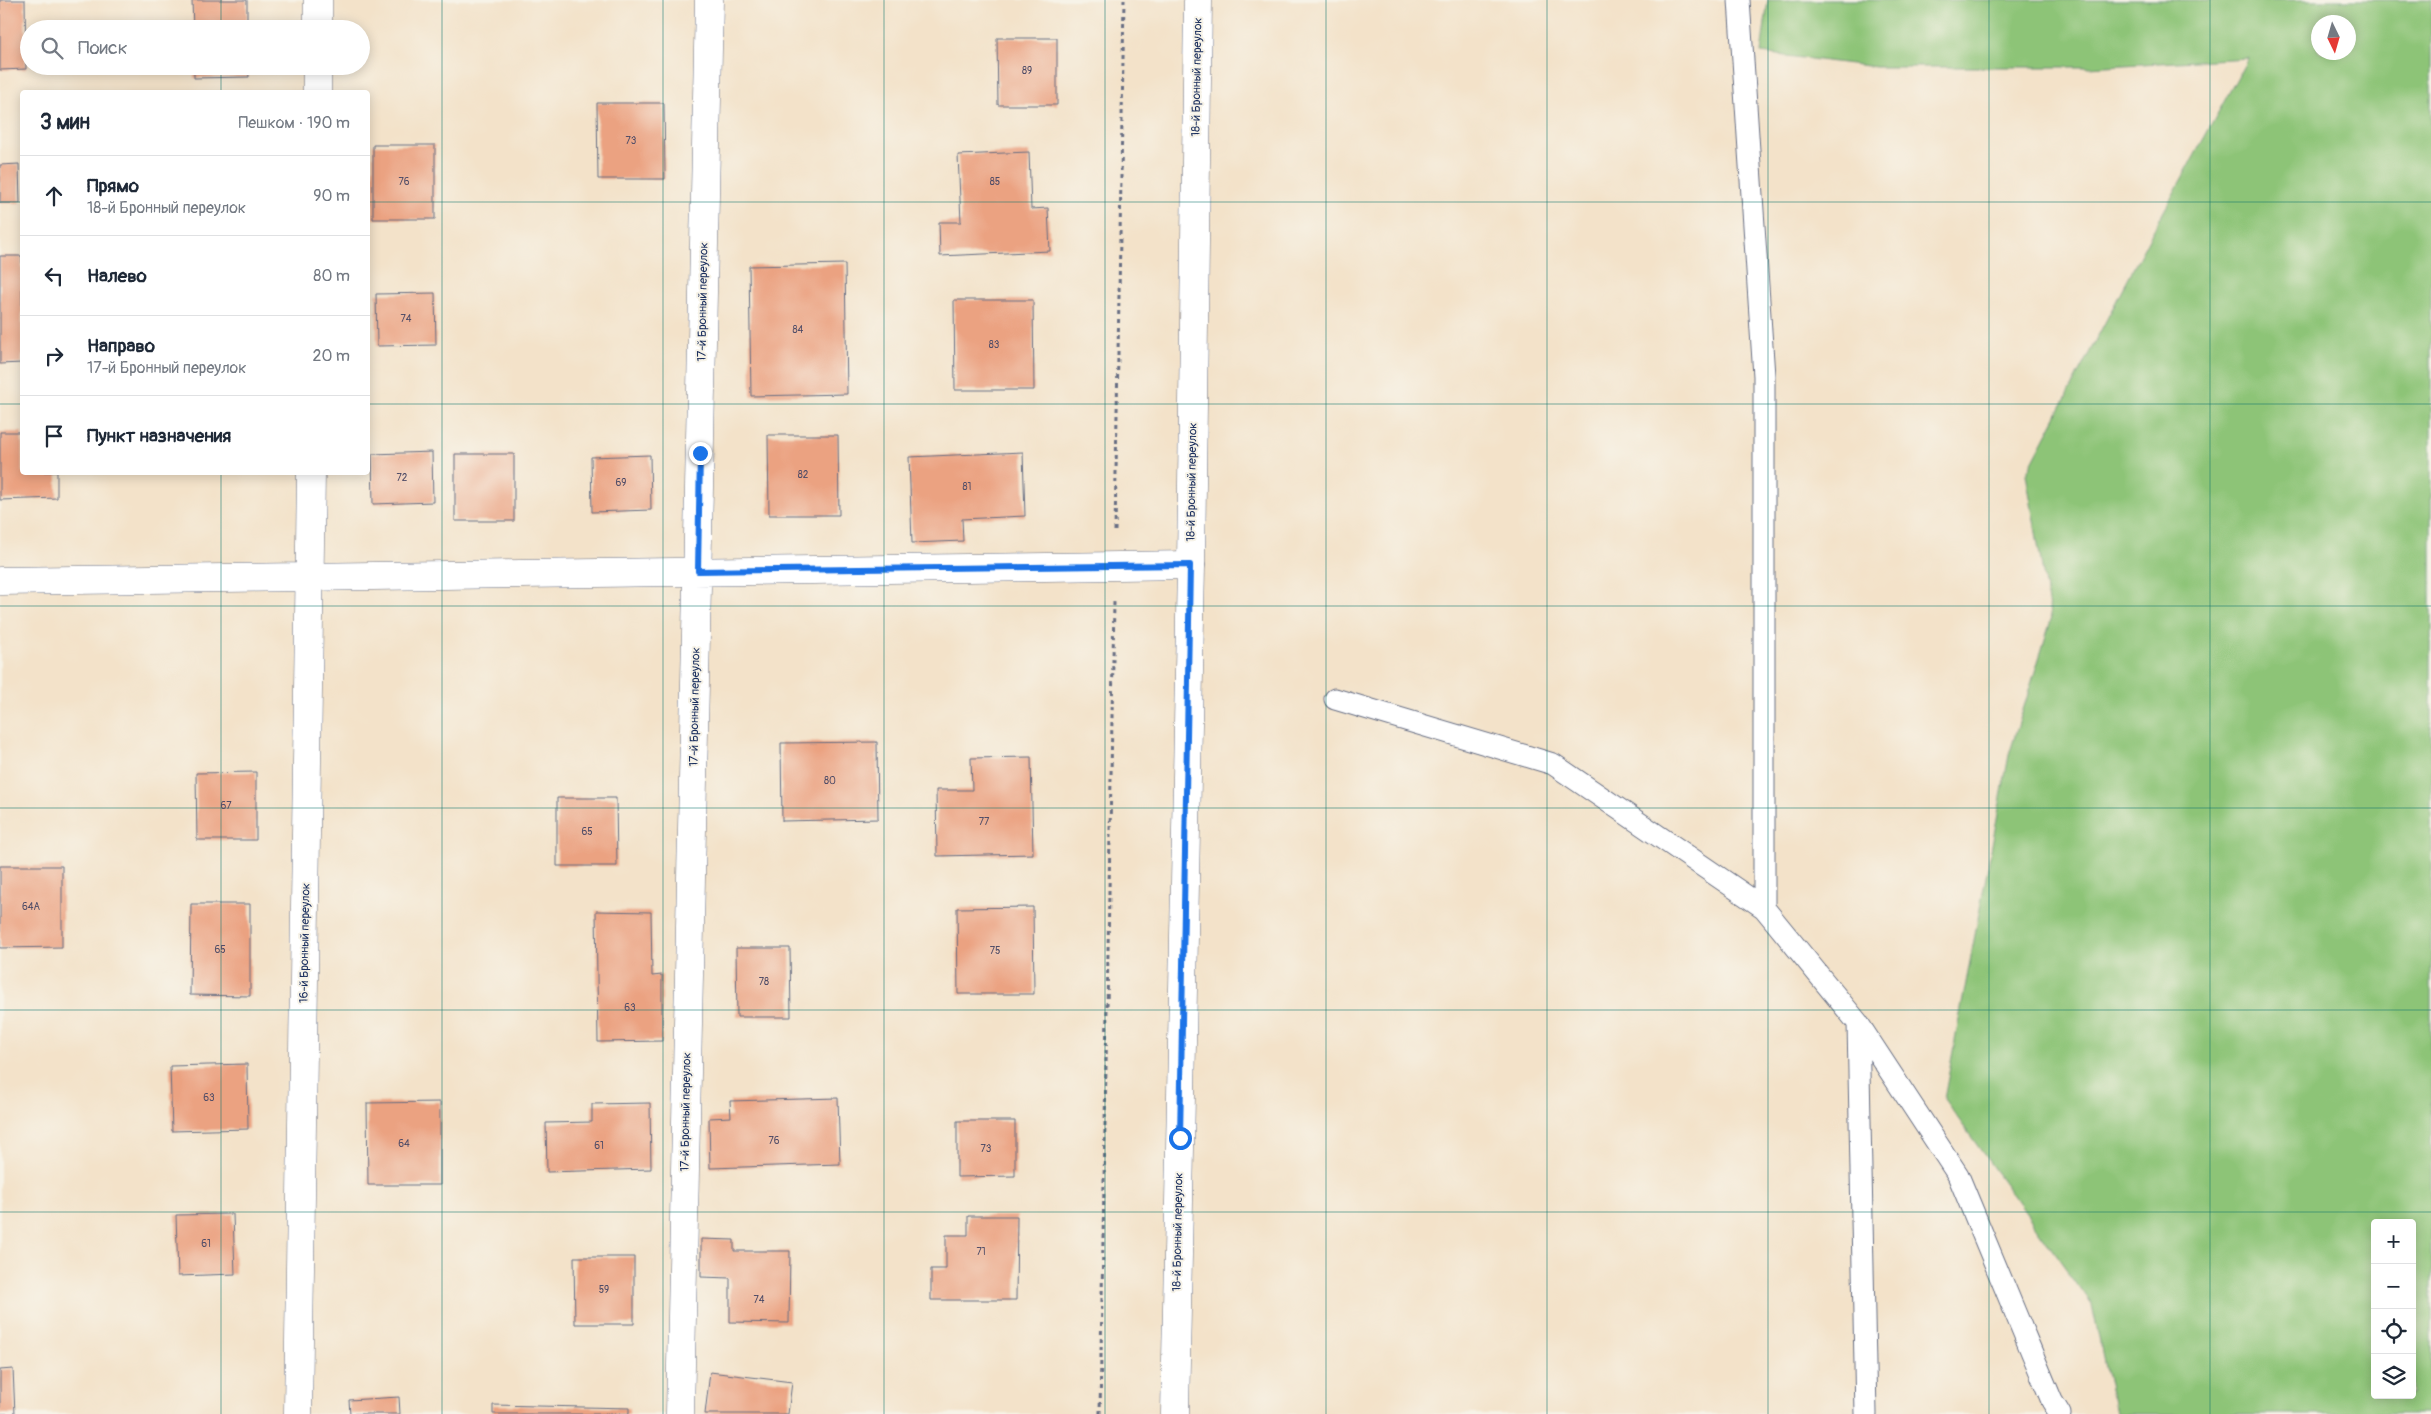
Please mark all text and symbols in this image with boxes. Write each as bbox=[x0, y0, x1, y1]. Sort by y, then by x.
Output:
north arrow bbox=[2311, 15, 2356, 60]
street label: 18-й Бронный переулок bbox=[1188, 17, 1206, 137]
search box bbox=[20, 20, 370, 75]
icon: search bbox=[38, 34, 66, 62]
text: Поиск bbox=[78, 36, 128, 60]
house number: 89 bbox=[1022, 65, 1032, 77]
text: 3 мин bbox=[40, 109, 90, 136]
text: Пешком · 190 m bbox=[239, 113, 350, 133]
house number: 73 bbox=[626, 135, 637, 147]
text: Прямо bbox=[87, 174, 139, 198]
house number: 76 bbox=[398, 176, 410, 188]
house number: 85 bbox=[990, 176, 1000, 188]
icon: ahead bbox=[40, 182, 68, 210]
text: 90 m bbox=[313, 186, 350, 206]
text: 18-й Бронный переулок bbox=[87, 198, 246, 218]
street label: 17-й Бронный переулок bbox=[694, 242, 712, 362]
icon: left bbox=[40, 262, 68, 290]
text: Налево bbox=[87, 264, 147, 288]
text: 80 m bbox=[313, 266, 350, 286]
house number: 74 bbox=[400, 313, 412, 325]
house number: 84 bbox=[793, 324, 804, 336]
text: Направо bbox=[87, 334, 155, 358]
house number: 83 bbox=[989, 339, 1000, 351]
icon: right bbox=[40, 342, 68, 370]
text: 20 m bbox=[312, 346, 350, 366]
text: 17-й Бронный переулок bbox=[87, 358, 246, 378]
icon: arrive bbox=[40, 422, 68, 450]
street label: 18-й Бронный переулок bbox=[1183, 422, 1201, 542]
text: Пункт назначения bbox=[87, 424, 231, 448]
route end bbox=[689, 442, 712, 465]
house number: 82 bbox=[798, 469, 809, 481]
house number: 72 bbox=[397, 472, 408, 484]
house number: 69 bbox=[616, 477, 626, 489]
house number: 81 bbox=[963, 481, 972, 493]
street label: 17-й Бронный переулок bbox=[686, 647, 704, 767]
house number: 80 bbox=[824, 775, 836, 787]
house number: 67 bbox=[220, 800, 232, 812]
house number: 77 bbox=[979, 816, 990, 828]
house number: 65 bbox=[581, 826, 593, 838]
street label: 16-й Бронный переулок bbox=[296, 883, 314, 1003]
house number: 64А bbox=[22, 901, 41, 913]
house number: 65 bbox=[214, 944, 226, 956]
house number: 75 bbox=[990, 945, 1000, 957]
house number: 78 bbox=[759, 976, 769, 988]
house number: 63 bbox=[624, 1002, 636, 1014]
street label: 17-й Бронный переулок bbox=[677, 1052, 695, 1172]
house number: 63 bbox=[203, 1092, 215, 1104]
route start bbox=[1169, 1127, 1192, 1150]
house number: 76 bbox=[768, 1135, 780, 1147]
house number: 64 bbox=[398, 1138, 410, 1150]
house number: 61 bbox=[594, 1140, 604, 1152]
house number: 73 bbox=[981, 1143, 992, 1155]
street label: 18-й Бронный переулок bbox=[1169, 1172, 1187, 1292]
map controls bbox=[2371, 1219, 2416, 1399]
button: + bbox=[2371, 1219, 2416, 1264]
house number: 61 bbox=[201, 1238, 211, 1250]
house number: 71 bbox=[976, 1246, 986, 1258]
button: − bbox=[2371, 1264, 2416, 1309]
house number: 59 bbox=[599, 1284, 609, 1296]
house number: 74 bbox=[753, 1294, 765, 1306]
button: locate bbox=[2371, 1309, 2416, 1354]
button: layers bbox=[2371, 1354, 2416, 1399]

